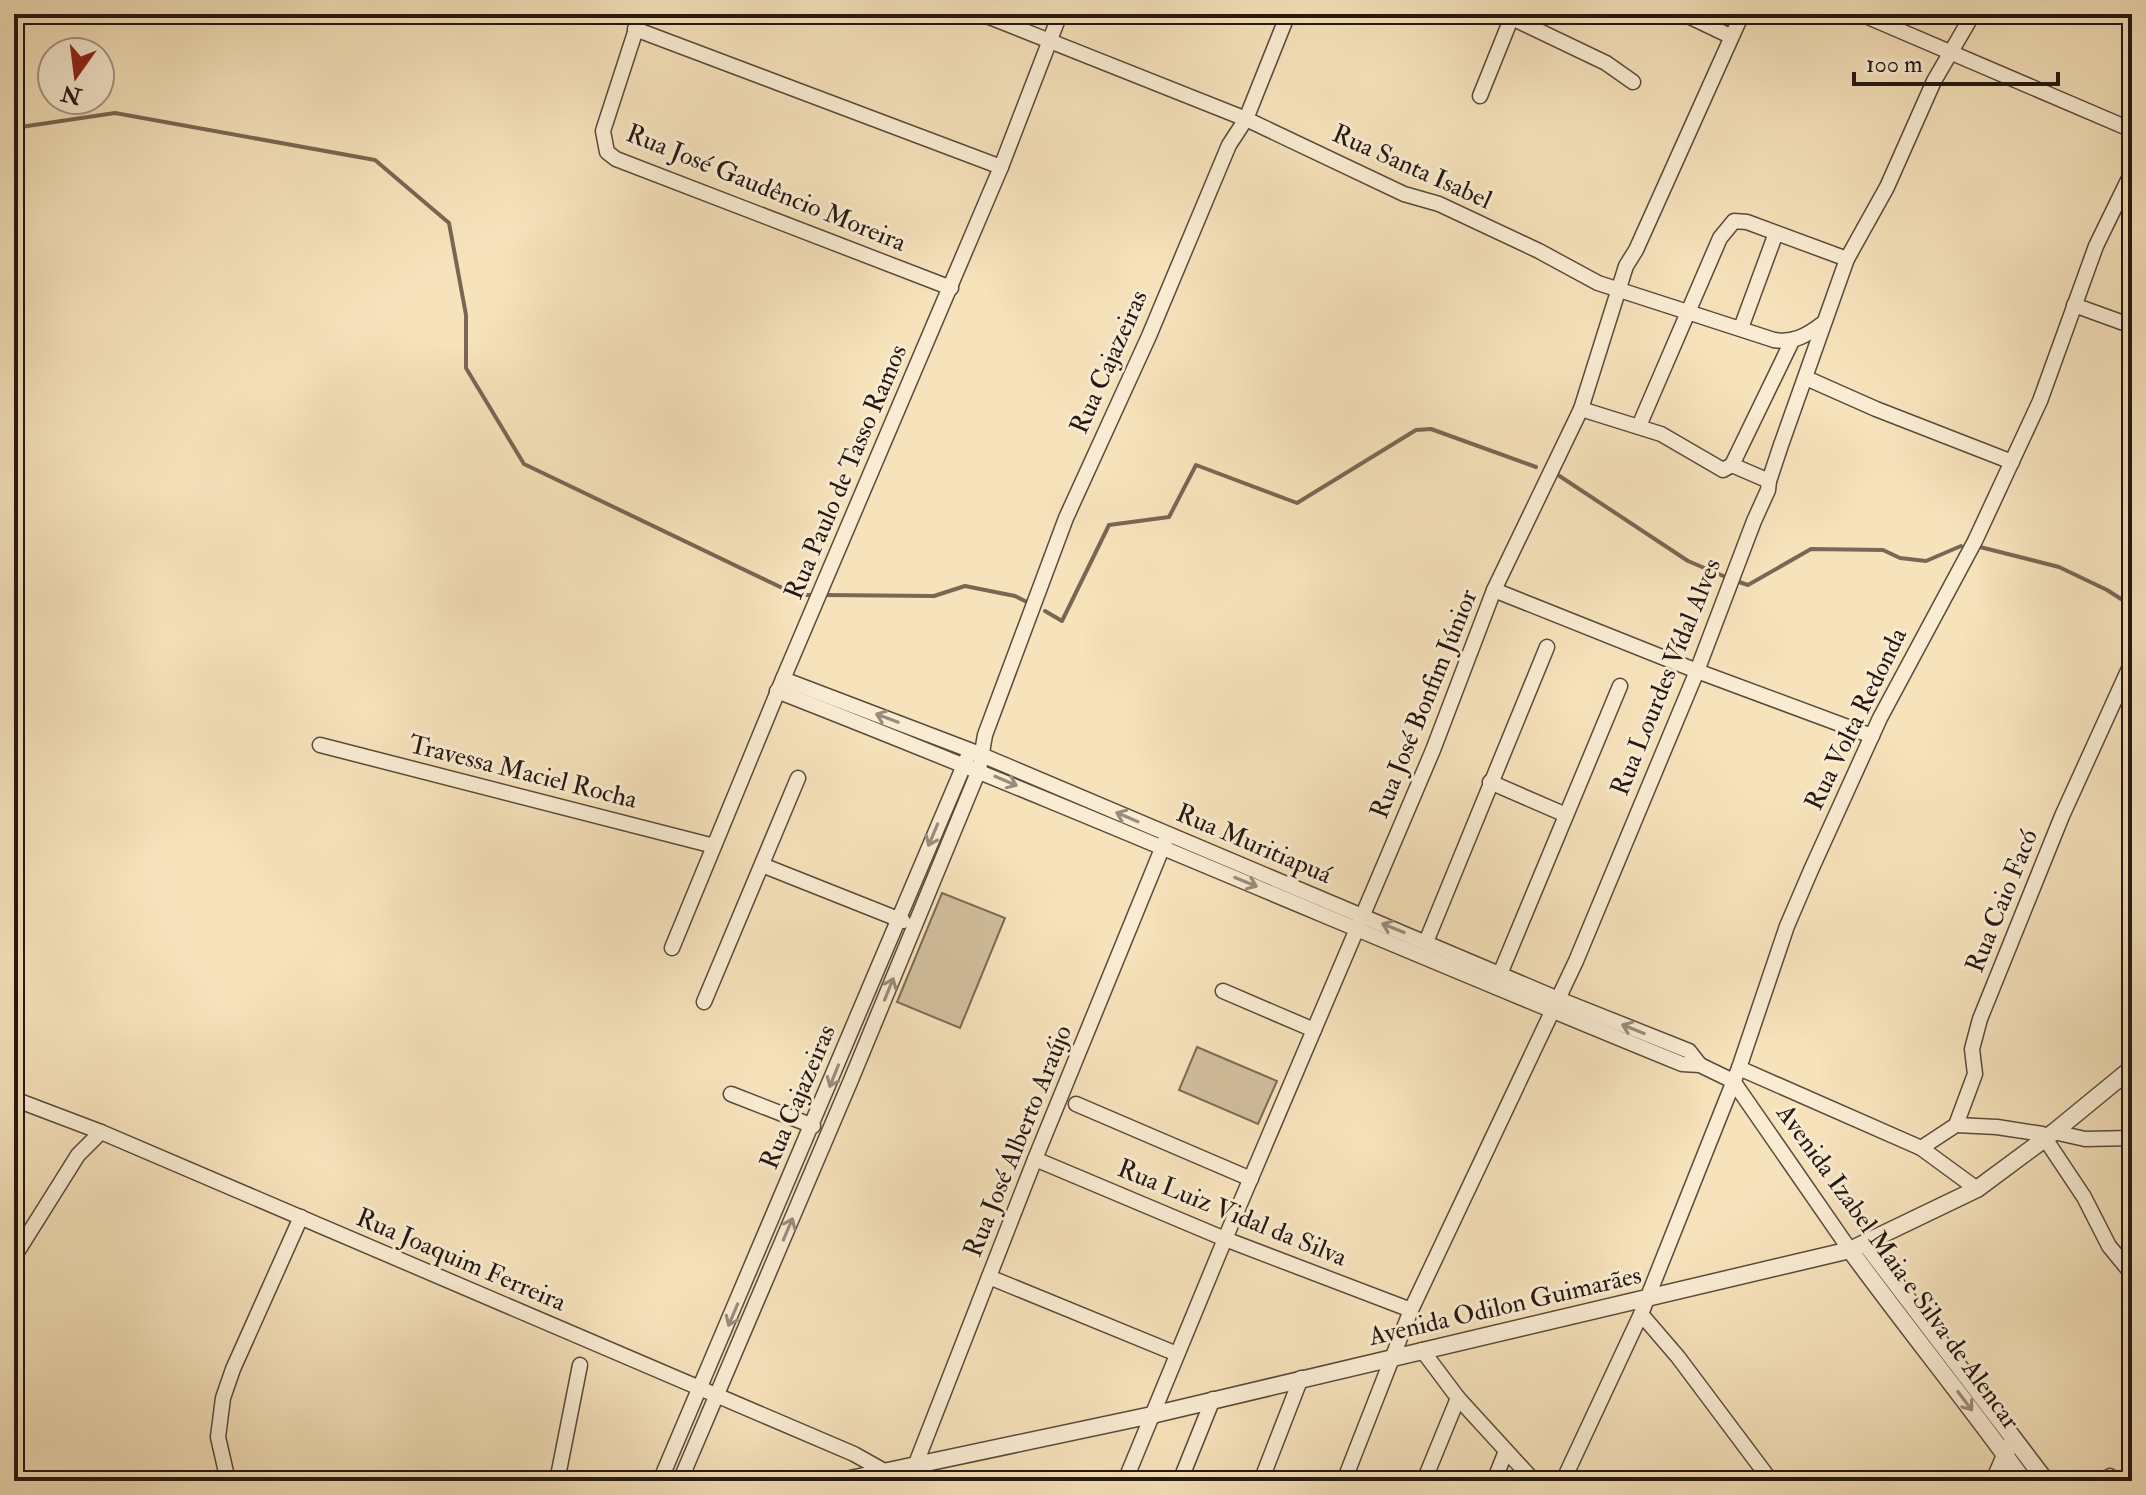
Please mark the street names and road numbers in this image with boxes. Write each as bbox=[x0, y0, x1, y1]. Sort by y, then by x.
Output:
street label: Rua José Gaudêncio Moreira bbox=[621, 117, 911, 259]
street label: Rua Santa Isabel bbox=[1327, 118, 1497, 217]
street label: Rua Cajazeiras bbox=[1063, 285, 1155, 439]
street label: Rua Paulo de Tasso Ramos bbox=[778, 340, 914, 604]
street label: Rua Lourdes Vídal Alves bbox=[1604, 554, 1728, 800]
street label: Rua José Bonfim Júnior bbox=[1363, 584, 1485, 823]
street label: Rua Volta Redonda bbox=[1798, 622, 1914, 815]
street label: Travessa Maciel Rocha bbox=[406, 728, 641, 816]
street label: Rua Muritiapuá bbox=[1171, 797, 1337, 892]
street label: Rua Caio Facó bbox=[1959, 825, 2045, 977]
street label: Rua Cajazeiras bbox=[753, 1020, 843, 1174]
street label: Rua José Alberto Araújo bbox=[957, 1020, 1079, 1262]
street label: Avenida Izabel Maia e Silva de Alencar bbox=[1769, 1097, 2027, 1436]
street label: Rua Luiz Vidal da Silva bbox=[1113, 1152, 1352, 1274]
street label: Rua Joaquim Ferreira bbox=[351, 1201, 571, 1319]
street label: Avenida Odilon Guimarães bbox=[1365, 1259, 1645, 1353]

